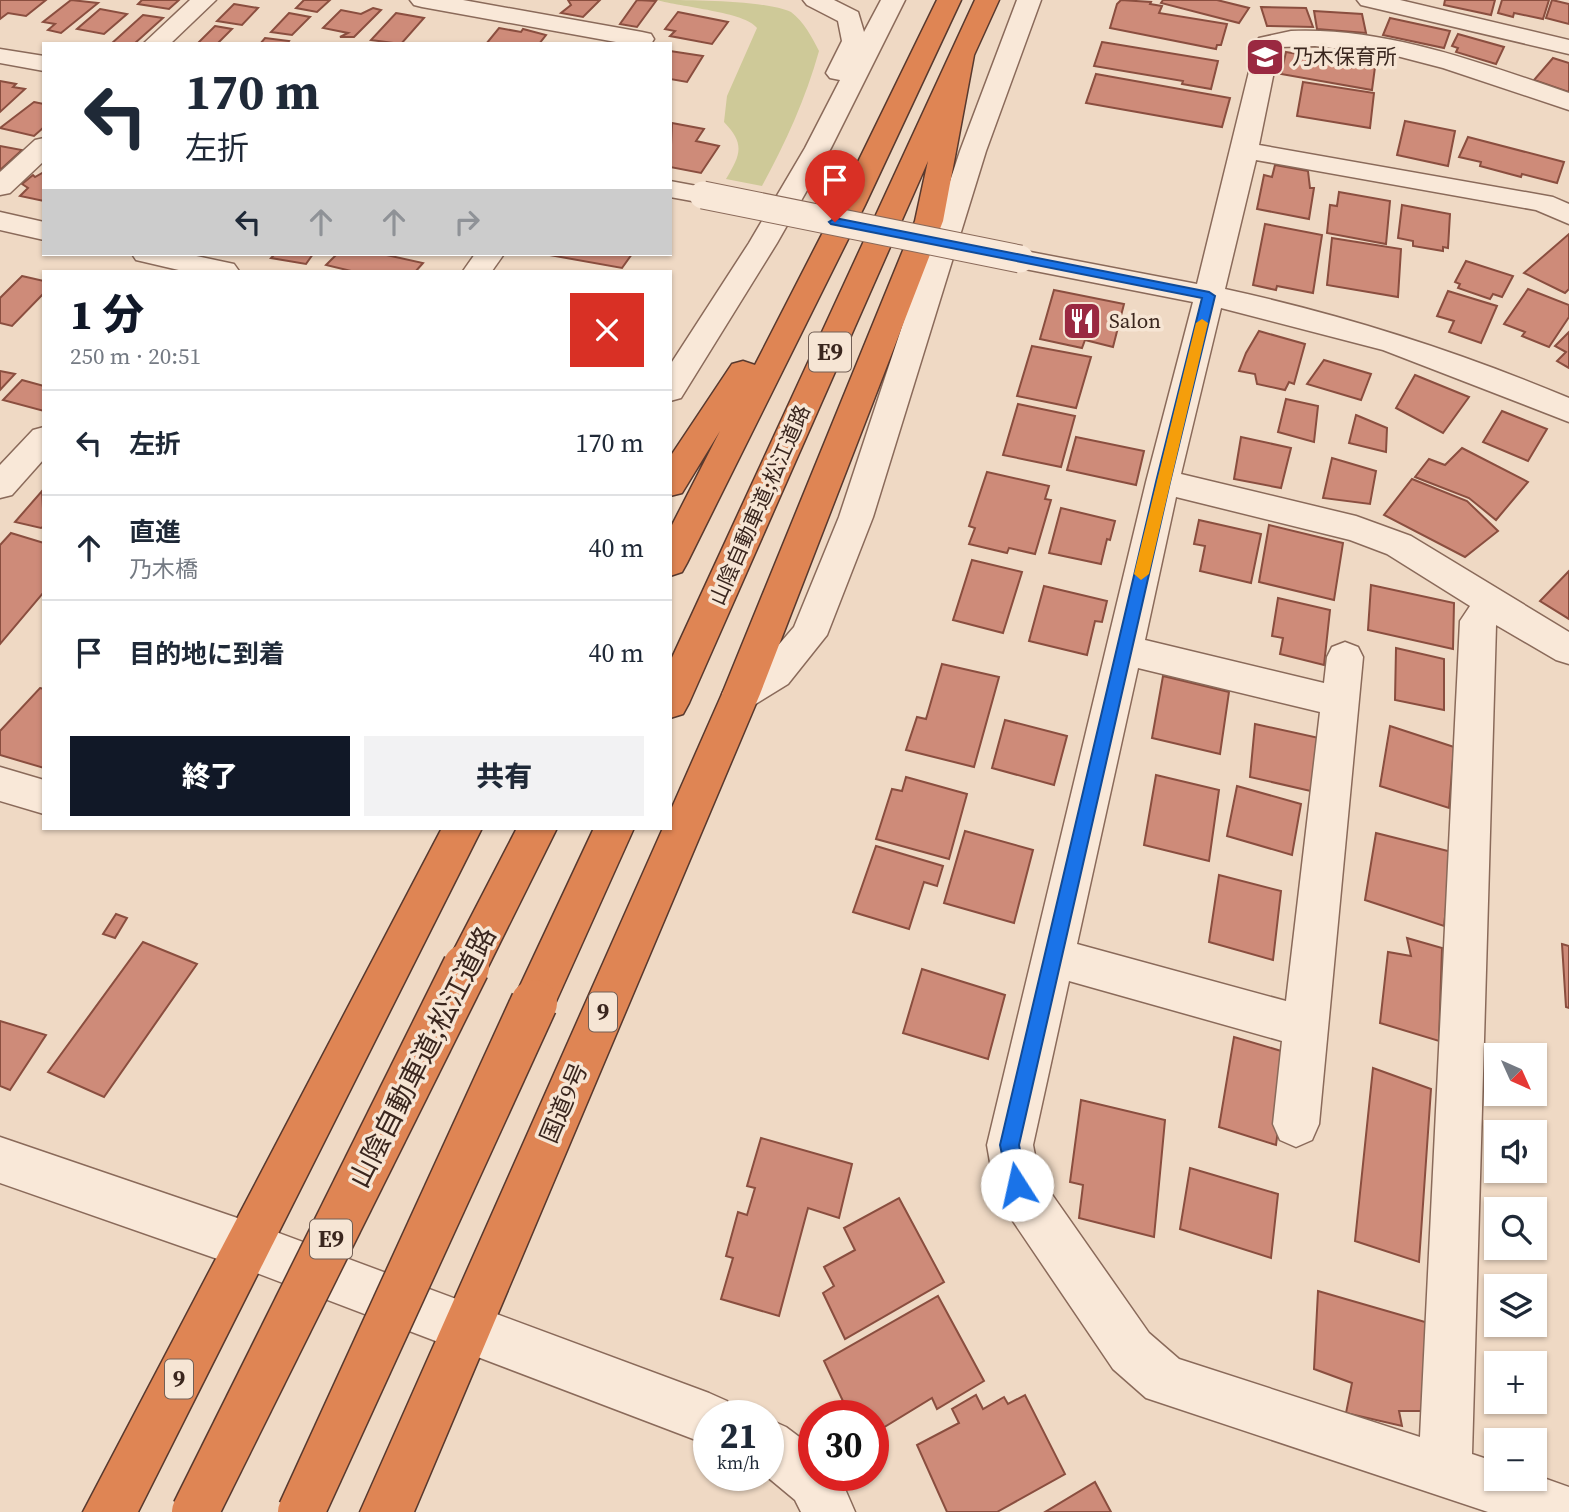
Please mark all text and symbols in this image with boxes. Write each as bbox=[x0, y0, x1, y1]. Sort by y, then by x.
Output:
school or university icon: 乃木保育所 bbox=[1244, 36, 1286, 78]
place label: 乃木保育所 bbox=[1292, 42, 1397, 71]
text: 170 m bbox=[185, 58, 320, 125]
icon: left bbox=[70, 70, 161, 161]
text: 左折 bbox=[185, 126, 249, 170]
pin bbox=[805, 150, 865, 222]
icon: arrive bbox=[816, 161, 854, 199]
icon: left bbox=[229, 203, 267, 241]
icon: ahead bbox=[302, 203, 340, 241]
icon: ahead bbox=[375, 203, 413, 241]
icon: right bbox=[448, 203, 486, 241]
text: 1 分 bbox=[70, 285, 144, 343]
button: close bbox=[570, 293, 644, 367]
restaurant icon: Salon bbox=[1061, 300, 1103, 342]
place label: Salon bbox=[1109, 306, 1161, 335]
road number: E9 bbox=[809, 332, 851, 372]
text: 250 m · 20:51 bbox=[70, 340, 201, 372]
street label: 山陰自動車道;松江道路 bbox=[702, 400, 817, 609]
icon: left bbox=[70, 424, 108, 462]
text: 170 m bbox=[576, 425, 644, 461]
text: 左折 bbox=[129, 426, 181, 462]
text: 直進 bbox=[129, 514, 181, 550]
icon: ahead bbox=[70, 529, 108, 567]
text: 40 m bbox=[589, 530, 644, 566]
text: 乃木橋 bbox=[129, 553, 198, 585]
icon: arrive bbox=[70, 634, 108, 672]
text: 40 m bbox=[589, 635, 644, 671]
text: 目的地に到着 bbox=[129, 636, 285, 672]
button: 終了 bbox=[70, 736, 350, 816]
button: 共有 bbox=[364, 736, 644, 816]
street label: 山陰自動車道;松江道路 bbox=[340, 920, 504, 1194]
road number: 9 bbox=[589, 993, 617, 1032]
north arrow bbox=[1484, 1043, 1547, 1106]
map controls bbox=[1484, 1043, 1547, 1491]
street label: 国道9号 bbox=[532, 1058, 595, 1148]
button: sound bbox=[1484, 1120, 1547, 1183]
position arrow bbox=[980, 1148, 1054, 1222]
button: search bbox=[1484, 1197, 1547, 1260]
road number: E9 bbox=[310, 1220, 352, 1258]
button: layers bbox=[1484, 1274, 1547, 1337]
button: + bbox=[1484, 1351, 1547, 1414]
road number: 9 bbox=[165, 1360, 193, 1398]
speed limit sign: 30 bbox=[798, 1400, 889, 1491]
text: 21 bbox=[720, 1412, 757, 1460]
button: − bbox=[1484, 1428, 1547, 1491]
text: km/h bbox=[717, 1450, 760, 1475]

